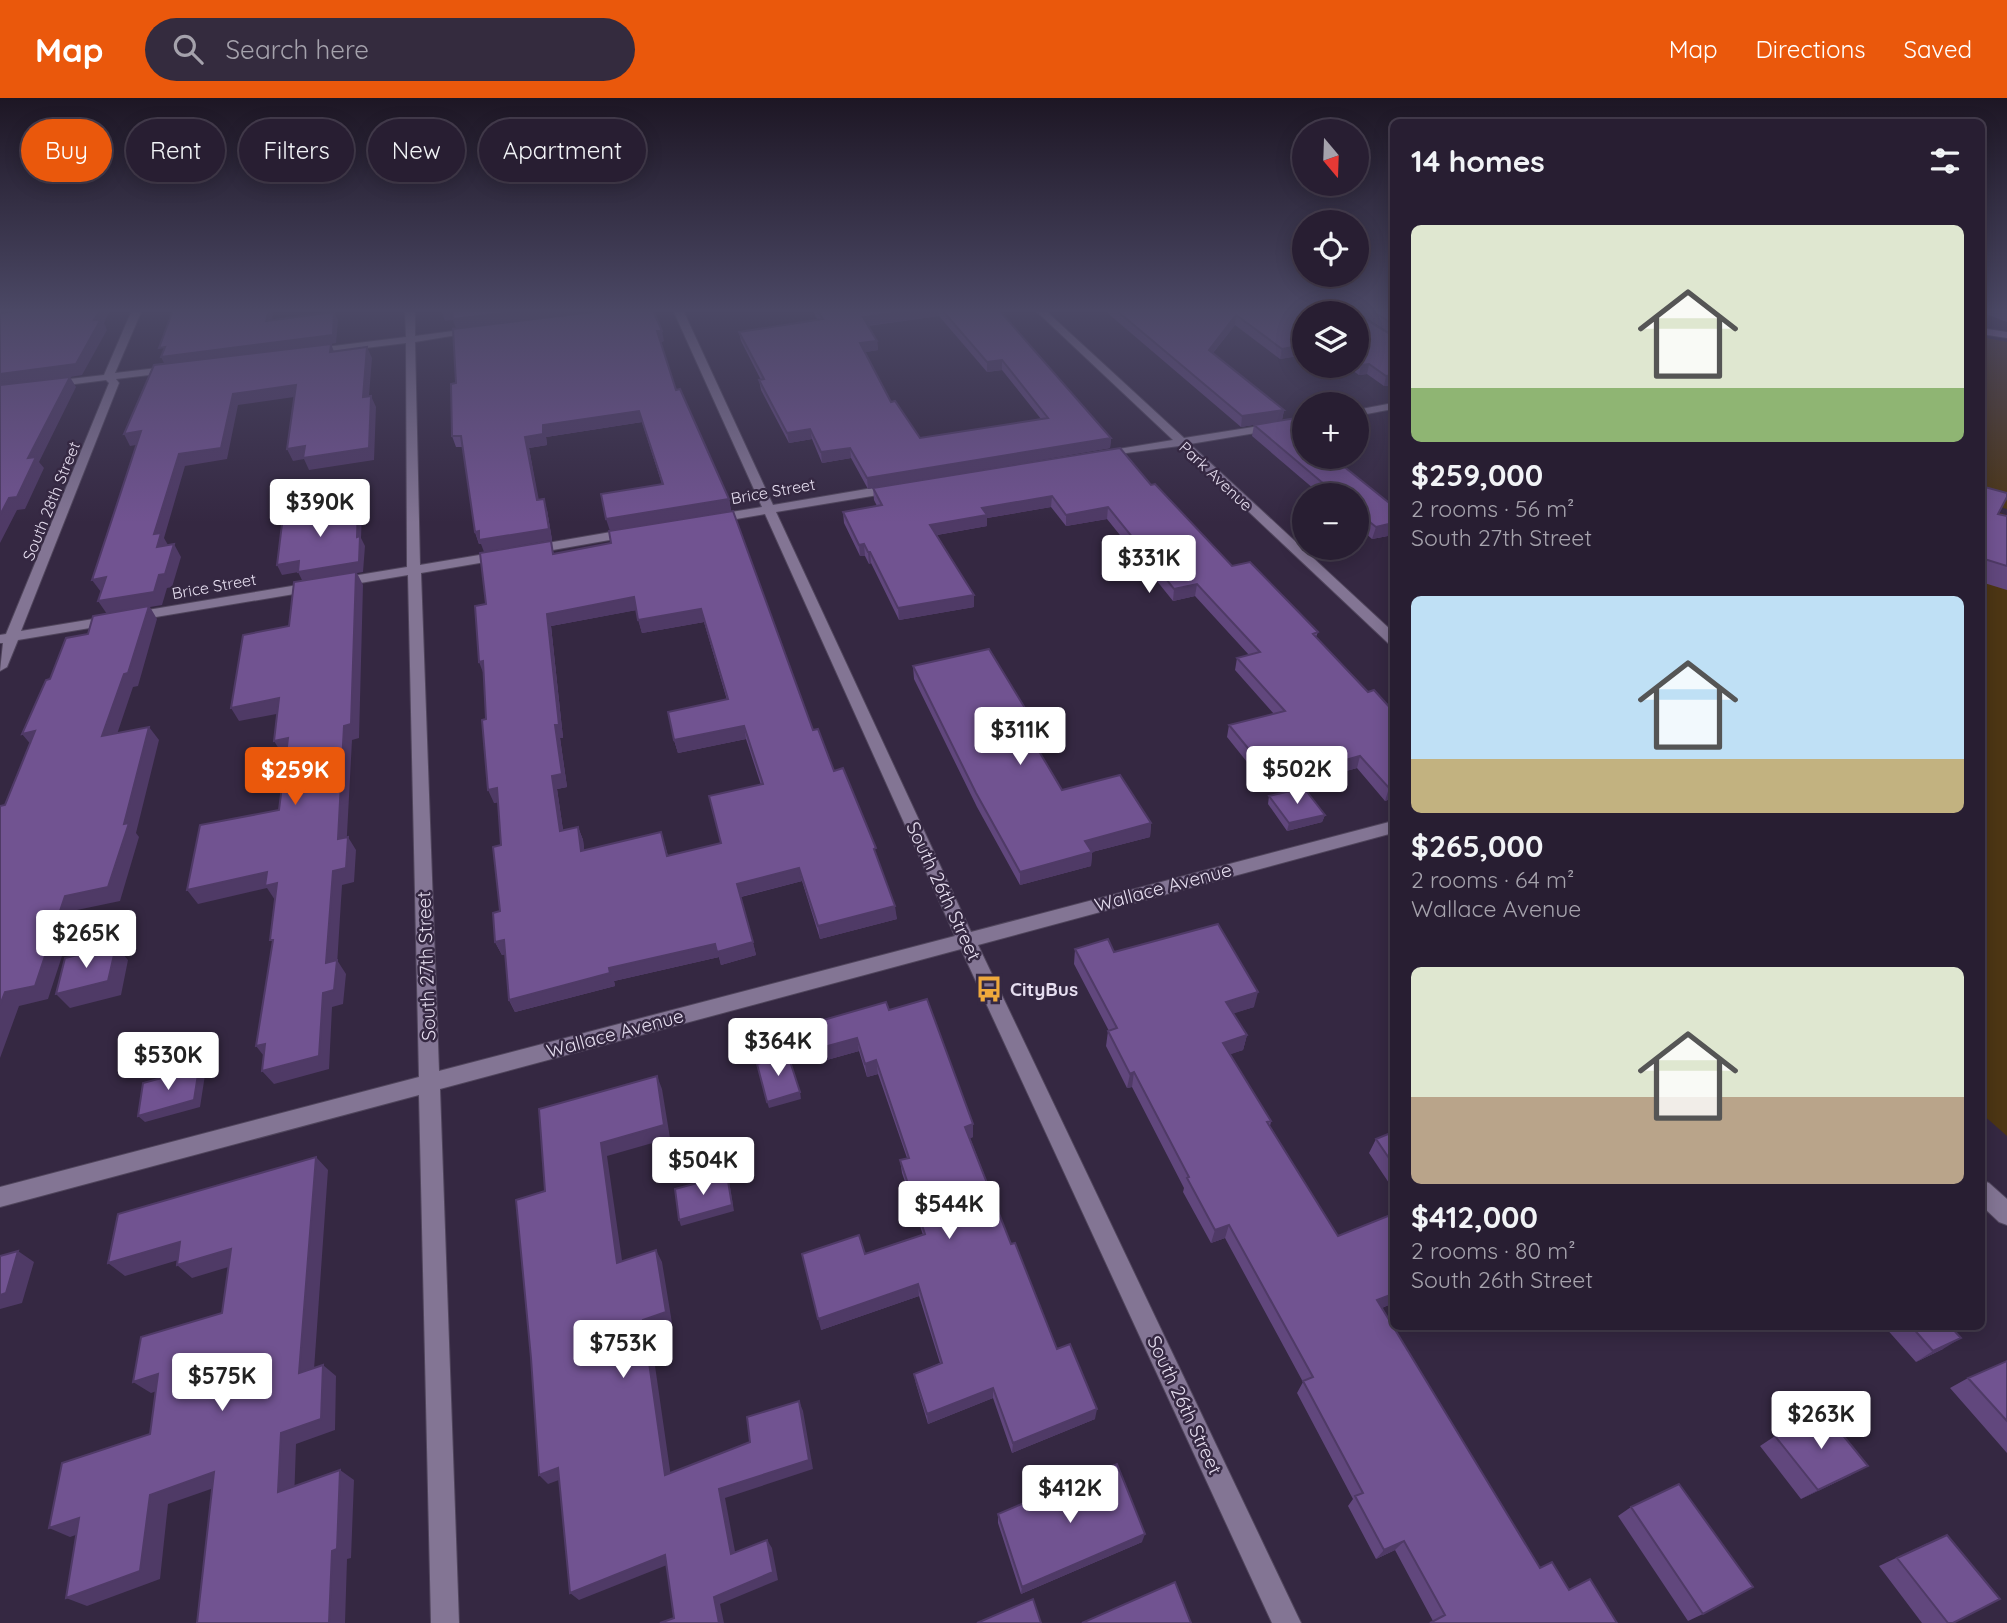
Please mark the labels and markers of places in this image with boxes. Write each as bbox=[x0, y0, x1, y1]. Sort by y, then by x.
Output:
pin: $390K bbox=[271, 480, 369, 539]
pin: $331K bbox=[1100, 536, 1198, 595]
pin: $311K bbox=[971, 708, 1069, 767]
pin: $502K bbox=[1248, 746, 1346, 806]
pin: $259K bbox=[246, 748, 344, 807]
pin: $265K bbox=[37, 910, 135, 970]
bus stop icon: CityBus bbox=[974, 974, 1004, 1004]
place label: CityBus bbox=[1010, 977, 1078, 1001]
pin: $364K bbox=[729, 1018, 827, 1078]
pin: $530K bbox=[119, 1032, 217, 1092]
pin: $504K bbox=[654, 1138, 752, 1197]
pin: $544K bbox=[900, 1182, 998, 1241]
pin: $753K bbox=[574, 1320, 672, 1380]
pin: $575K bbox=[173, 1354, 271, 1413]
pin: $263K bbox=[1772, 1392, 1870, 1451]
pin: $412K bbox=[1021, 1466, 1119, 1525]

